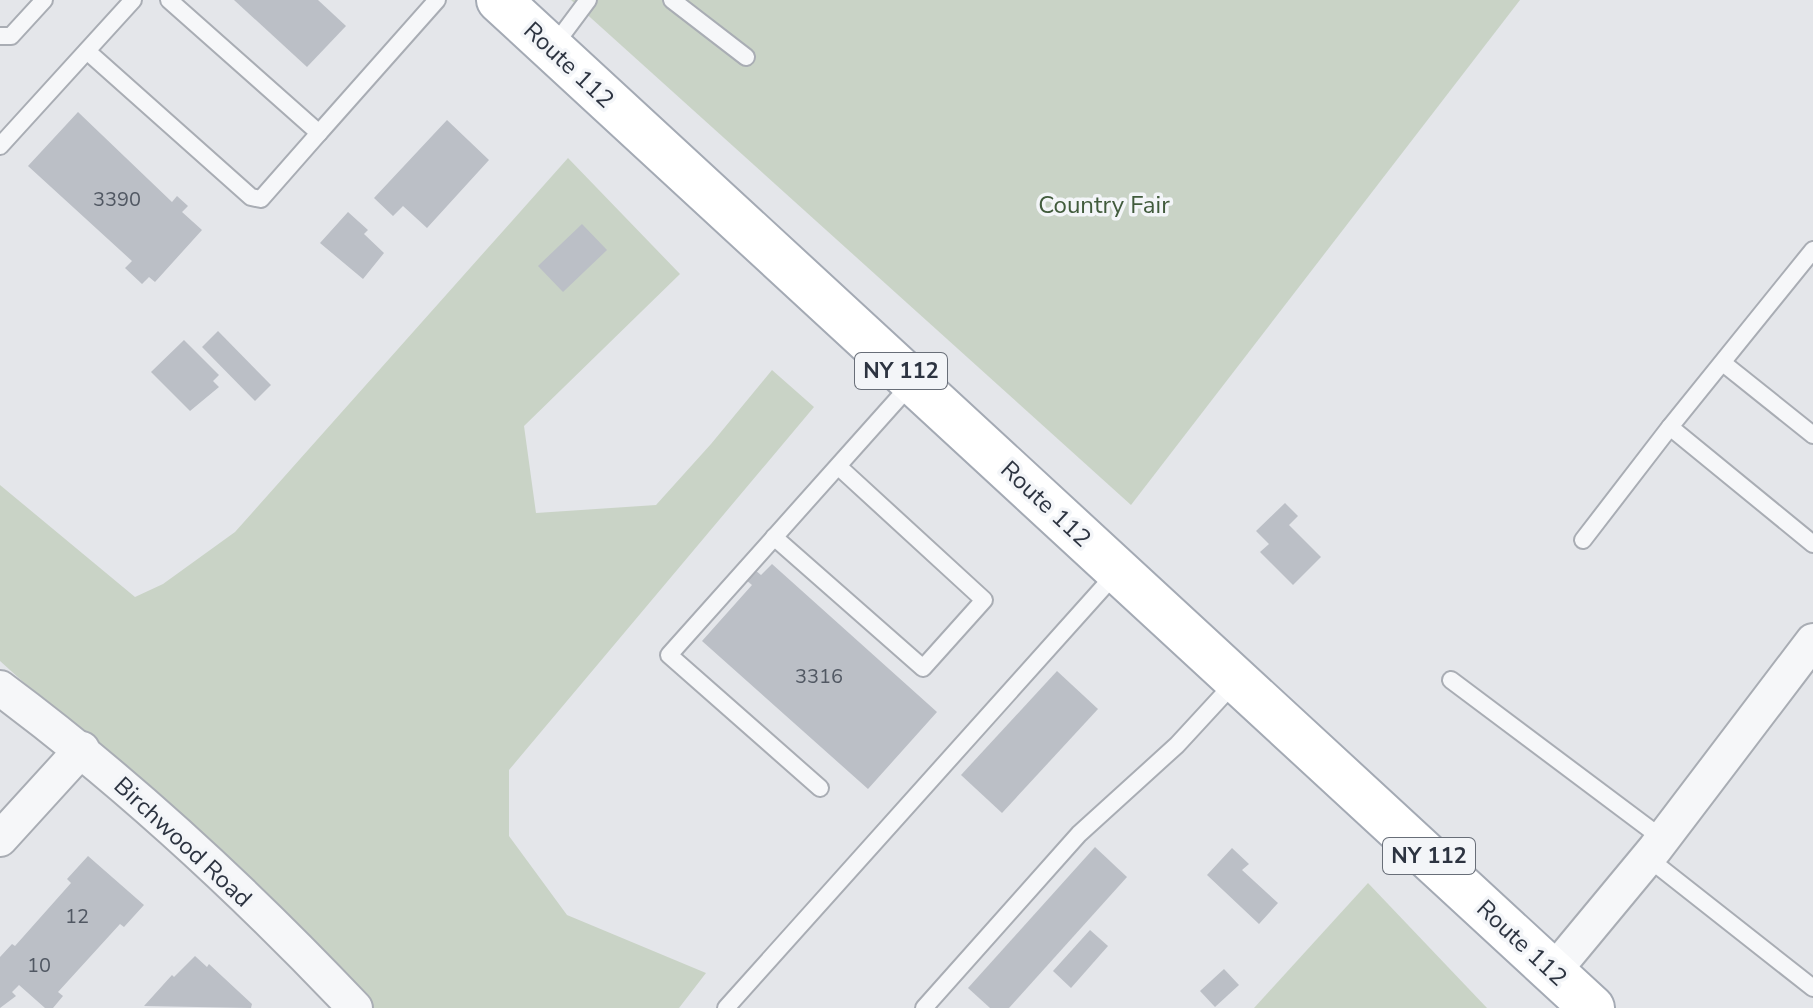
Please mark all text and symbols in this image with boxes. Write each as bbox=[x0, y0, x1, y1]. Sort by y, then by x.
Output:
street label: Route 112 bbox=[517, 15, 621, 115]
house number: 3390 bbox=[93, 186, 141, 213]
park label: Country Fair bbox=[1038, 189, 1170, 221]
road number: NY 112 bbox=[855, 353, 947, 389]
street label: Route 112 bbox=[994, 454, 1098, 554]
house number: 3316 bbox=[795, 663, 843, 690]
street label: Birchwood Road bbox=[107, 770, 259, 914]
road number: NY 112 bbox=[1383, 838, 1475, 874]
street label: Route 112 bbox=[1470, 893, 1574, 993]
house number: 12 bbox=[65, 903, 89, 930]
house number: 10 bbox=[27, 952, 51, 979]

